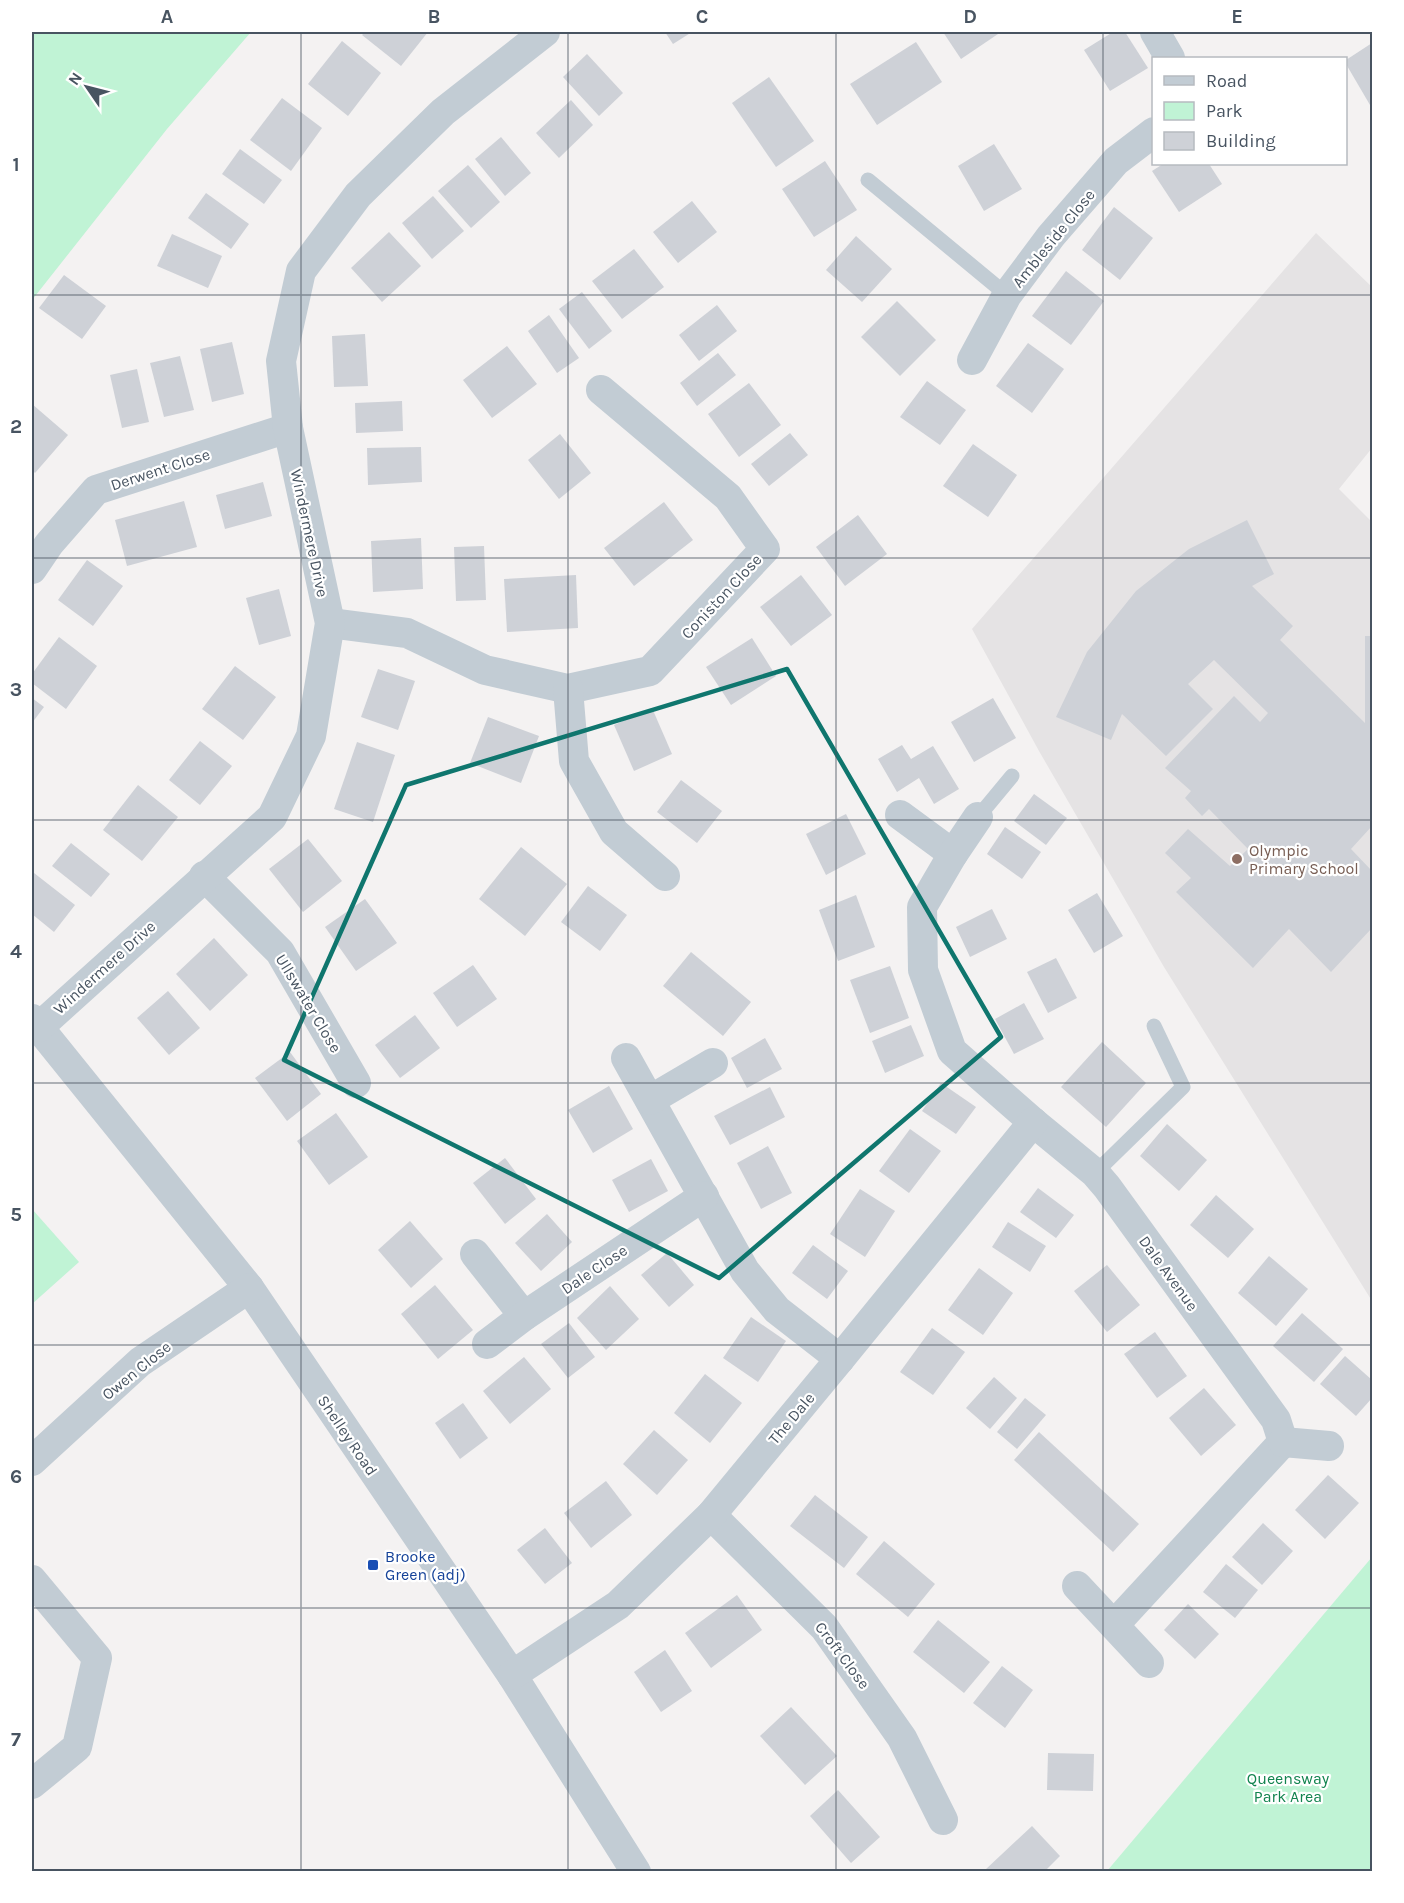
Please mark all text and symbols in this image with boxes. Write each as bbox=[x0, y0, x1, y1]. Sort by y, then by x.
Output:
text: A bbox=[161, 5, 174, 28]
text: B bbox=[428, 5, 440, 28]
text: C bbox=[696, 5, 708, 28]
text: D bbox=[963, 5, 977, 28]
text: E bbox=[1231, 5, 1243, 28]
north arrow bbox=[57, 57, 117, 117]
legend bbox=[1152, 57, 1347, 165]
text: N bbox=[64, 69, 86, 89]
text: Road bbox=[1206, 70, 1247, 92]
text: Park bbox=[1206, 100, 1243, 122]
text: Building bbox=[1206, 130, 1276, 152]
text: 1 bbox=[12, 153, 20, 176]
street label: Ambleside Close bbox=[1008, 185, 1099, 291]
text: 2 bbox=[10, 415, 22, 438]
street label: Derwent Close bbox=[108, 444, 212, 495]
street label: Windermere Drive bbox=[287, 467, 332, 599]
street label: Coniston Close bbox=[677, 550, 766, 643]
text: 3 bbox=[10, 678, 22, 701]
place label: Olympic Primary School bbox=[1249, 841, 1359, 878]
marker: Olympic Primary School bbox=[1230, 852, 1244, 866]
street label: Windermere Drive bbox=[49, 917, 159, 1018]
text: 4 bbox=[10, 940, 22, 963]
street label: Ullswater Close bbox=[272, 950, 345, 1056]
text: 5 bbox=[10, 1203, 22, 1226]
street label: Dale Avenue bbox=[1135, 1232, 1202, 1315]
street label: Dale Close bbox=[558, 1240, 631, 1298]
street label: Owen Close bbox=[98, 1337, 175, 1404]
street label: The Dale bbox=[764, 1389, 819, 1448]
street label: Shelley Road bbox=[314, 1391, 381, 1479]
text: 6 bbox=[10, 1465, 22, 1488]
place label: Brooke Green (adj) bbox=[385, 1547, 466, 1584]
marker: Brooke Green (adj) bbox=[366, 1558, 380, 1572]
street label: Croft Close bbox=[811, 1618, 874, 1693]
text: 7 bbox=[11, 1728, 21, 1751]
park label: Queensway Park Area bbox=[1247, 1769, 1330, 1806]

